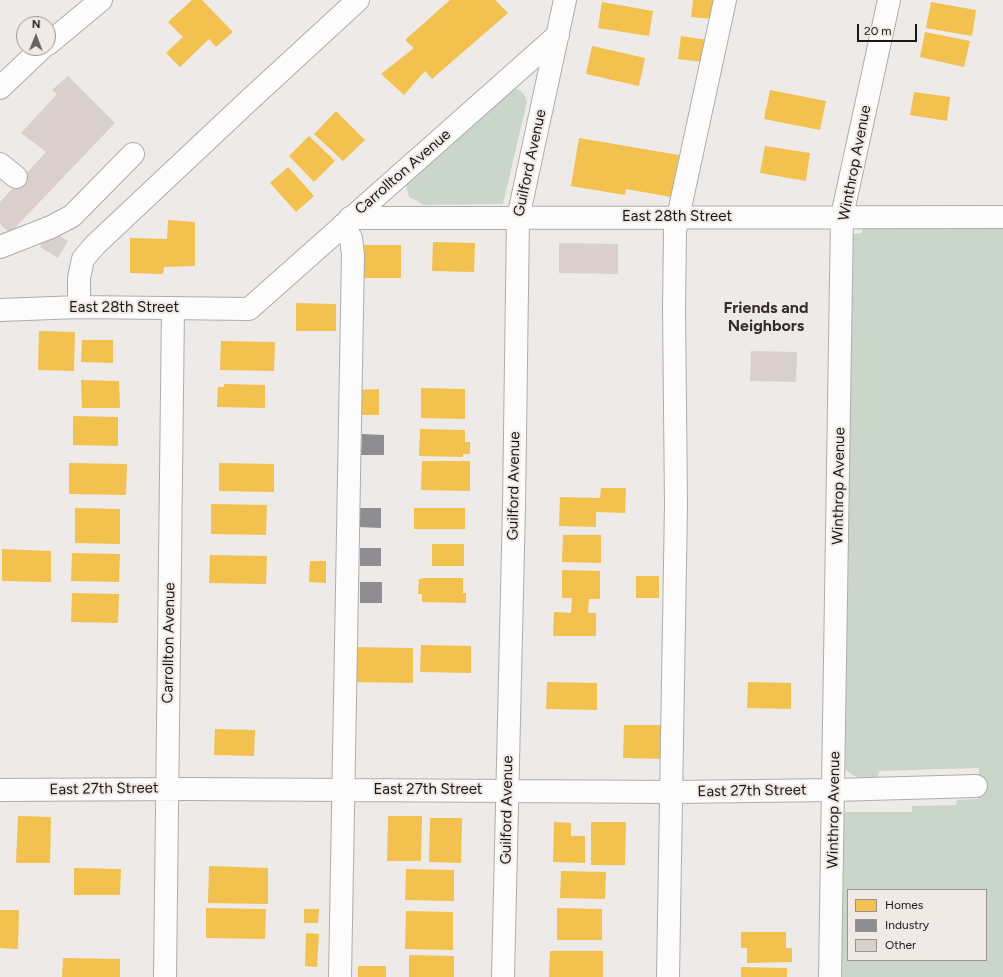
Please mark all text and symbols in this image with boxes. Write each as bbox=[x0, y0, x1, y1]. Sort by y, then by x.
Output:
north arrow bbox=[16, 16, 56, 56]
scale bar bbox=[859, 16, 919, 42]
text: N bbox=[32, 18, 41, 31]
text: 20 m bbox=[864, 24, 892, 38]
street label: Winthrop Avenue bbox=[835, 104, 875, 222]
street label: Guilford Avenue bbox=[510, 108, 550, 218]
street label: Carrollton Avenue bbox=[351, 126, 455, 218]
street label: East 28th Street bbox=[622, 208, 732, 226]
district label: Friends and Neighbors bbox=[724, 298, 808, 336]
street label: East 28th Street bbox=[69, 299, 179, 317]
street label: Winthrop Avenue bbox=[829, 427, 849, 545]
street label: Guilford Avenue bbox=[504, 431, 524, 541]
street label: Carrollton Avenue bbox=[159, 582, 179, 704]
street label: Winthrop Avenue bbox=[824, 751, 844, 869]
street label: Guilford Avenue bbox=[497, 755, 517, 865]
street label: East 27th Street bbox=[49, 779, 159, 799]
street label: East 27th Street bbox=[373, 781, 483, 799]
street label: East 27th Street bbox=[697, 781, 807, 801]
legend bbox=[847, 889, 987, 961]
text: Homes bbox=[885, 898, 923, 912]
text: Industry bbox=[885, 918, 929, 932]
text: Other bbox=[885, 938, 916, 952]

